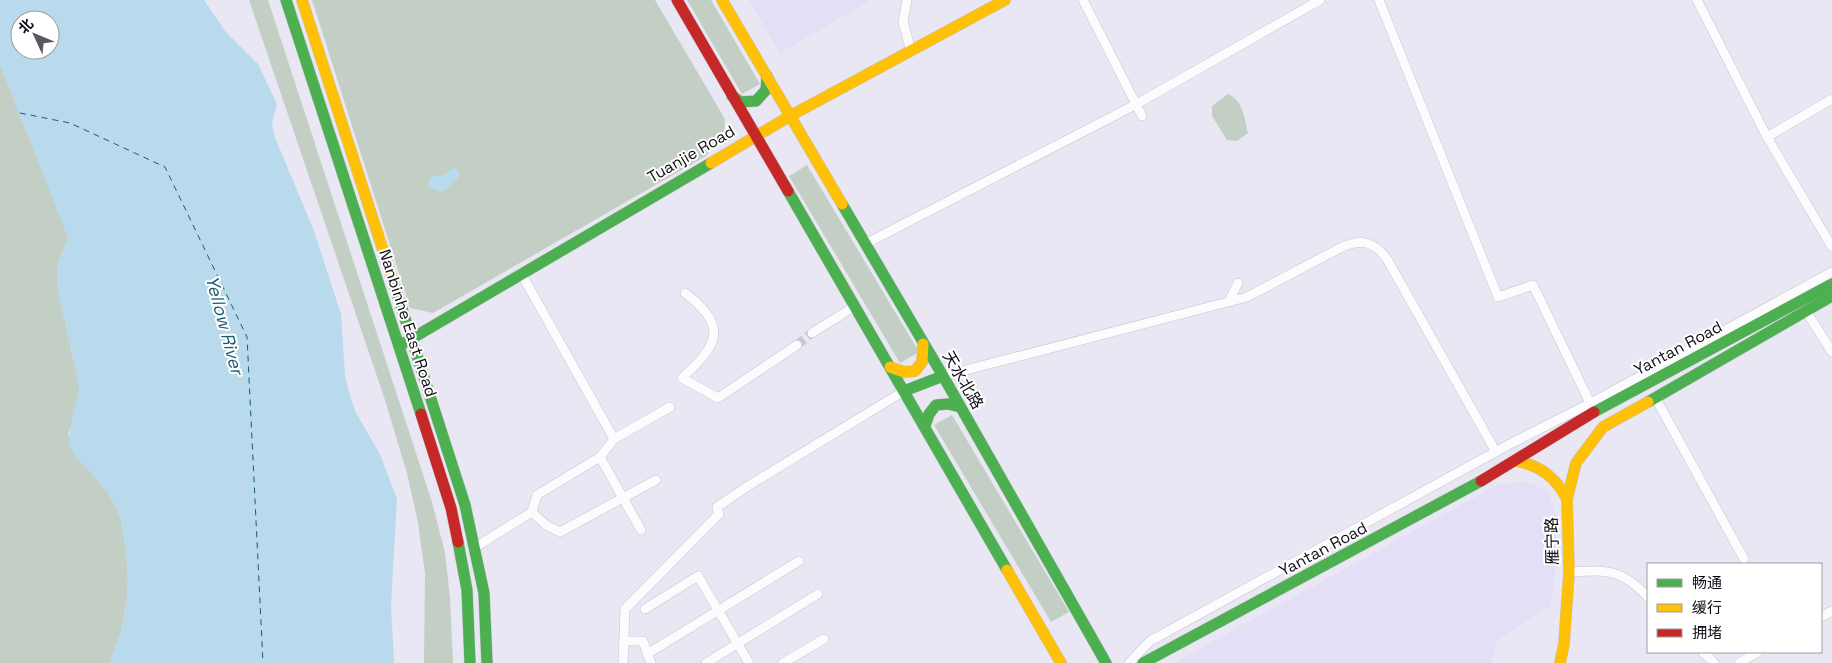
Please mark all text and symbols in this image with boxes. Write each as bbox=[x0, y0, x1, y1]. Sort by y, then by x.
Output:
north arrow bbox=[10, 10, 60, 60]
text: 北 bbox=[14, 15, 37, 37]
street label: Tuanjie Road bbox=[643, 120, 739, 188]
street label: Nanbinhe East Road bbox=[374, 246, 442, 400]
water label: Yellow River bbox=[201, 273, 250, 379]
street label: Yantan Road bbox=[1630, 316, 1726, 380]
street label: 天水北路 bbox=[938, 347, 988, 413]
street label: Yantan Road bbox=[1275, 517, 1371, 581]
street label: 雁宁路 bbox=[1541, 517, 1563, 565]
legend bbox=[1647, 563, 1822, 653]
text: 畅通 bbox=[1692, 573, 1722, 592]
text: 缓行 bbox=[1692, 598, 1722, 617]
text: 拥堵 bbox=[1692, 623, 1722, 642]

